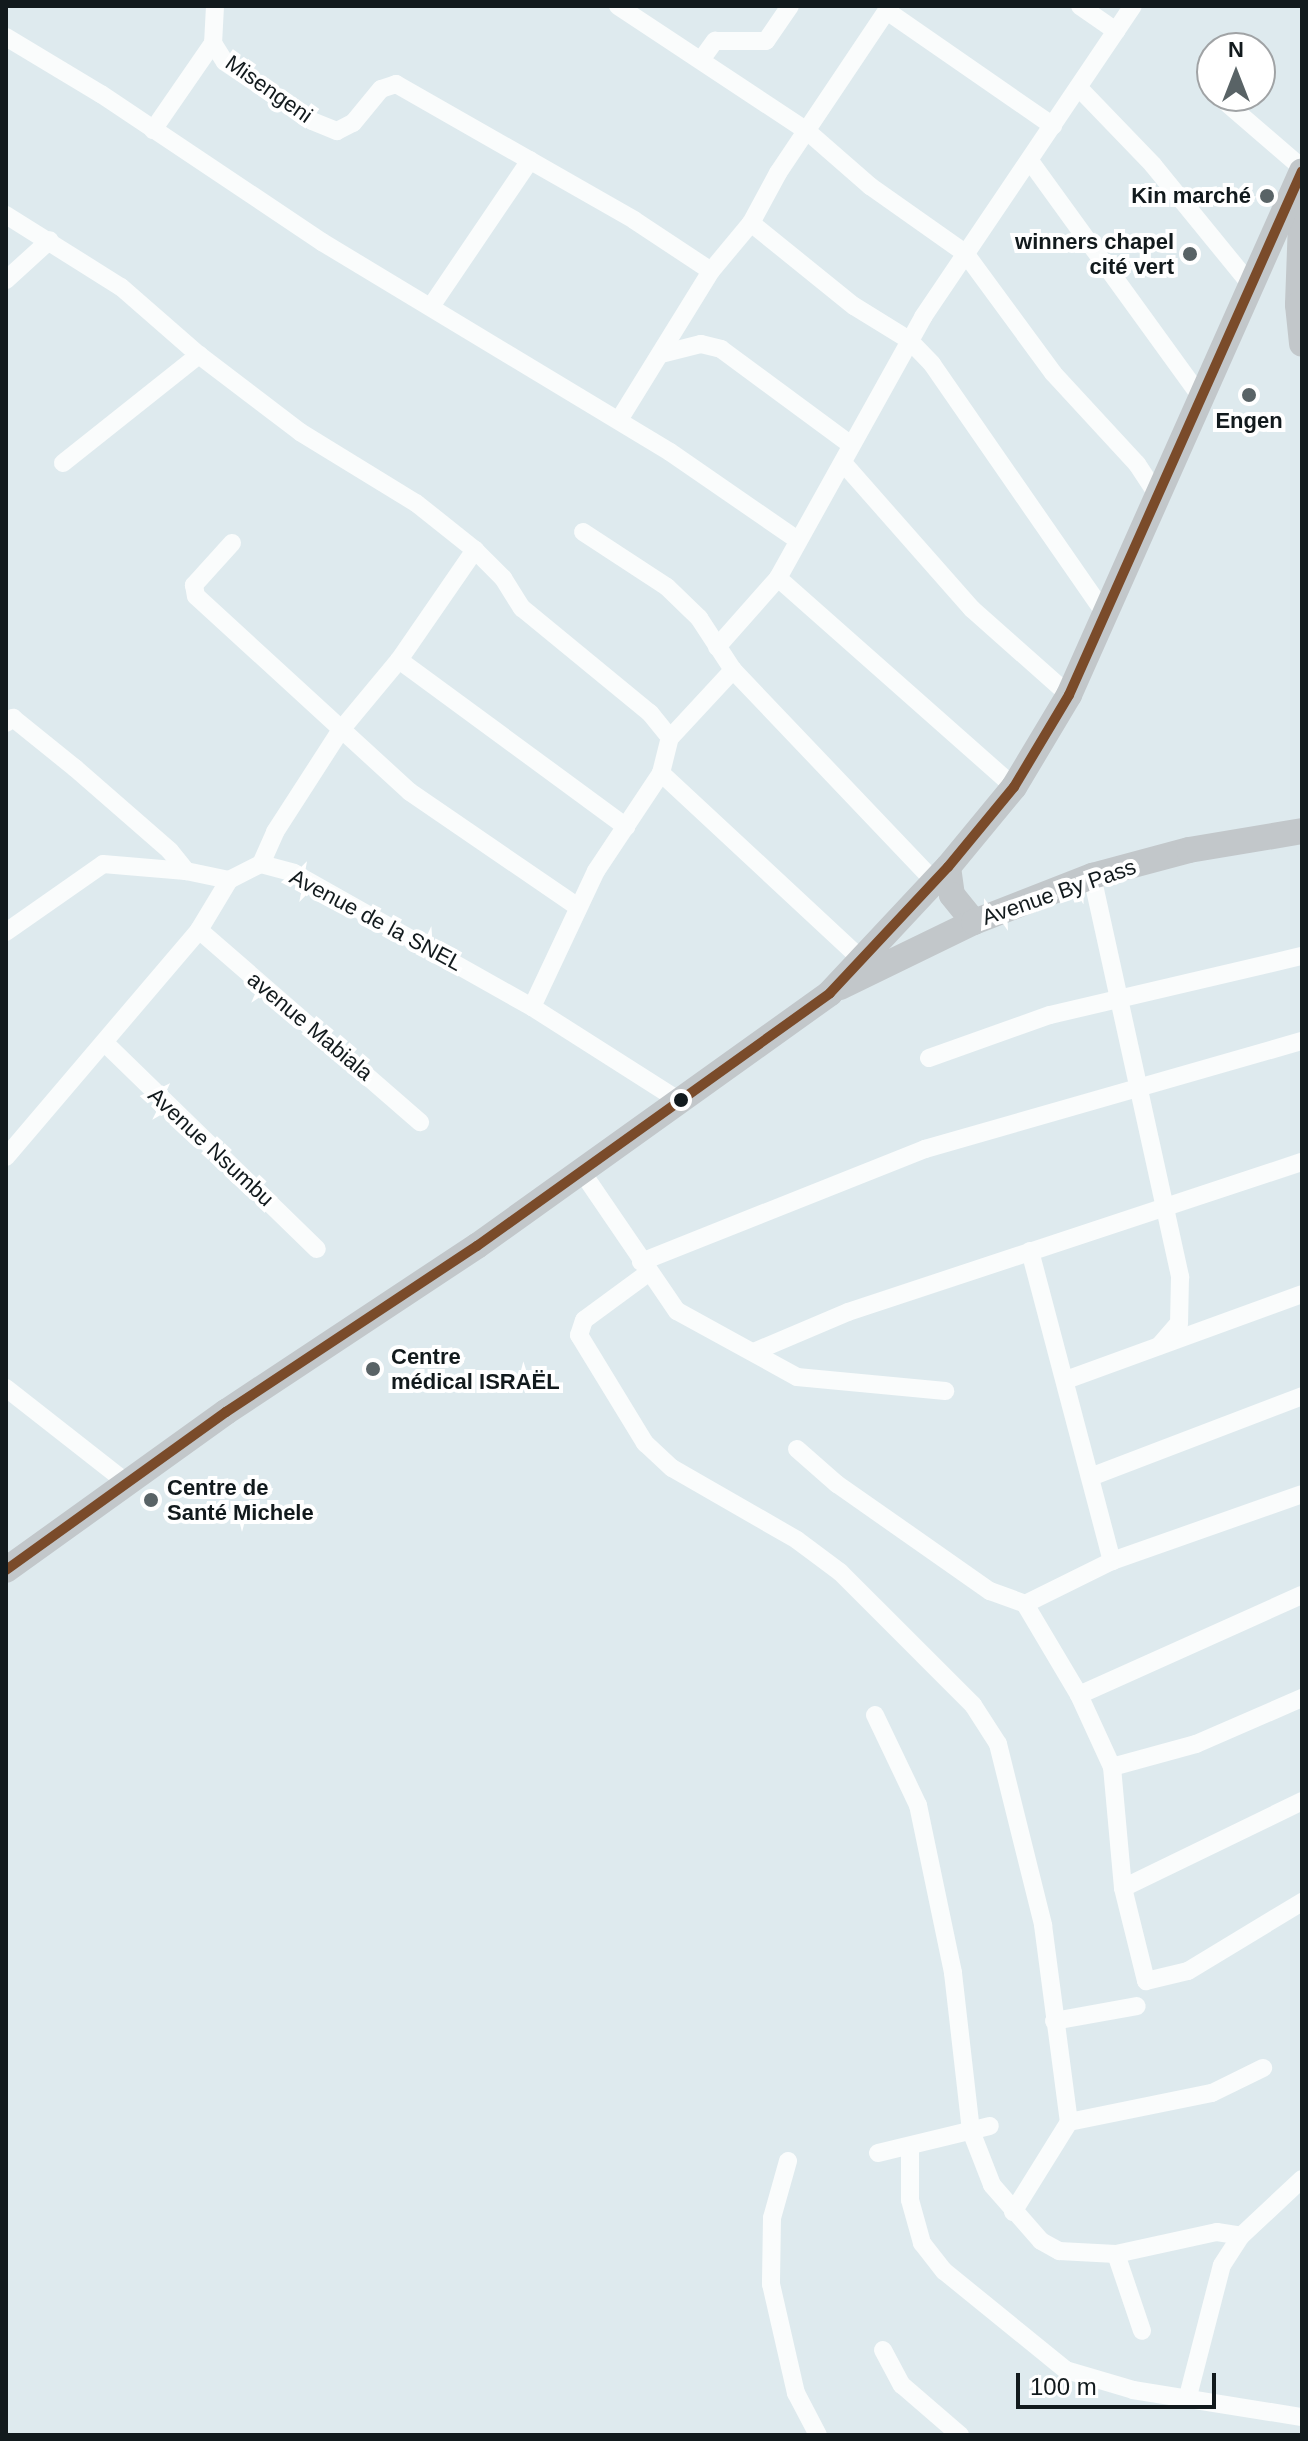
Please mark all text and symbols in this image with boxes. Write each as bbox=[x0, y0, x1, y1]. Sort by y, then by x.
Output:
north arrow bbox=[1196, 32, 1276, 112]
text: N bbox=[1228, 37, 1244, 62]
street label: Misengeni bbox=[220, 49, 318, 129]
place label: Kin marché bbox=[1131, 183, 1251, 209]
marker: Kin marché bbox=[1258, 187, 1276, 205]
place label: winners chapel cité vert bbox=[1015, 228, 1174, 280]
marker: winners chapel cité vert bbox=[1181, 245, 1199, 263]
marker: Engen bbox=[1240, 386, 1258, 404]
place label: Engen bbox=[1215, 408, 1283, 434]
street label: Avenue By Pass bbox=[979, 853, 1139, 931]
street label: Avenue de la SNEL bbox=[285, 863, 467, 977]
street label: avenue Mabiala bbox=[242, 966, 378, 1086]
street label: Avenue Nsumbu bbox=[143, 1082, 279, 1212]
unlabelled marker bbox=[673, 1092, 689, 1108]
place label: Centre médical ISRAËL bbox=[391, 1343, 560, 1394]
marker: Centre médical ISRAËL bbox=[362, 1358, 384, 1380]
place label: Centre de Santé Michele bbox=[167, 1474, 314, 1526]
marker: Centre de Santé Michele bbox=[142, 1491, 160, 1509]
scale bar bbox=[1020, 2357, 1220, 2407]
text: 100 m bbox=[1030, 2373, 1097, 2400]

